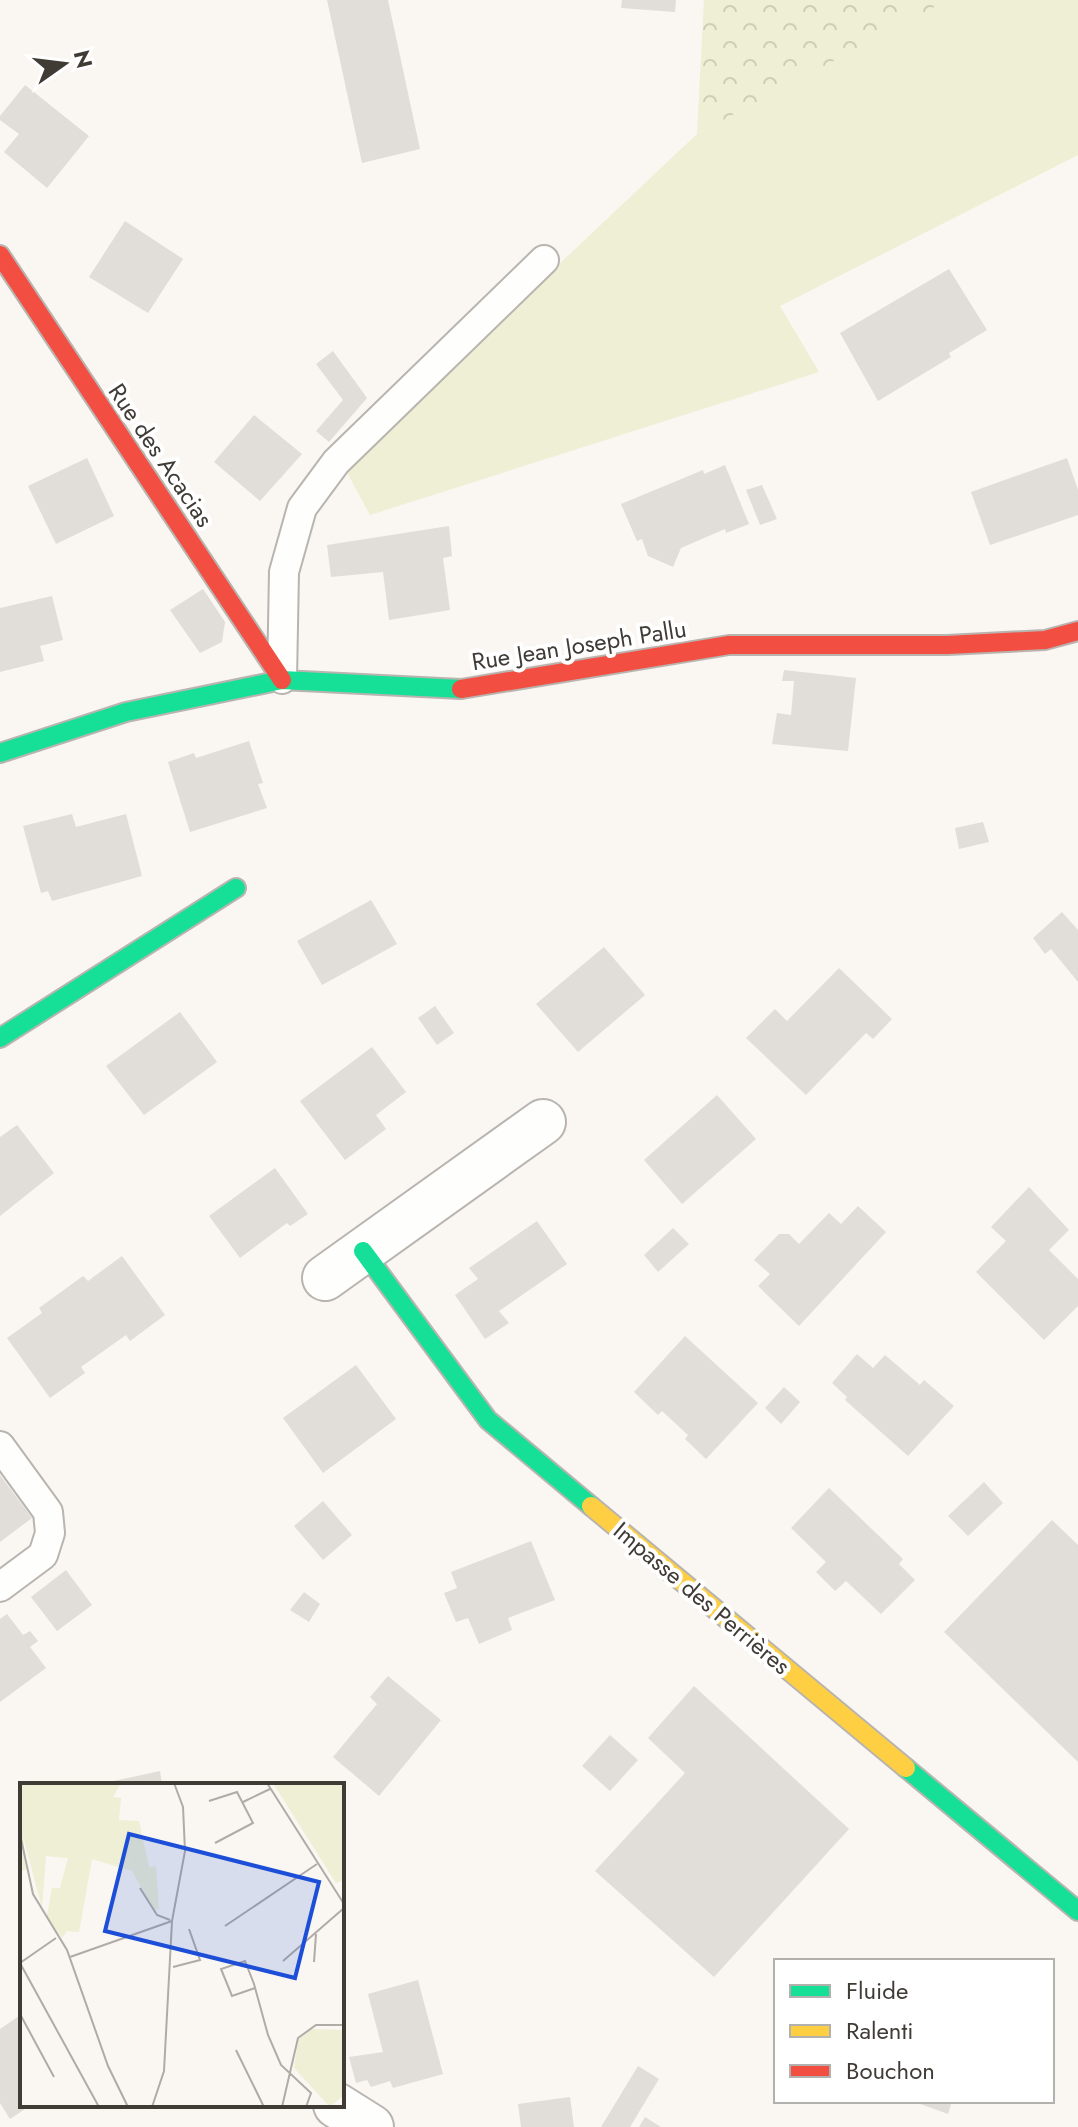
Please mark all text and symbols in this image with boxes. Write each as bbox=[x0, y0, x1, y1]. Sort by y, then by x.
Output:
north arrow bbox=[24, 24, 104, 104]
text: N bbox=[66, 47, 101, 72]
street label: Rue des Acacias bbox=[100, 376, 222, 534]
street label: Rue Jean Joseph Pallu bbox=[469, 611, 689, 679]
street label: Impasse des Perrières bbox=[606, 1513, 798, 1683]
inset map bbox=[20, 1783, 344, 2107]
legend bbox=[774, 1959, 1054, 2103]
text: Fluide bbox=[846, 1973, 908, 2008]
text: Ralenti bbox=[846, 2013, 913, 2048]
text: Bouchon bbox=[846, 2053, 935, 2088]

